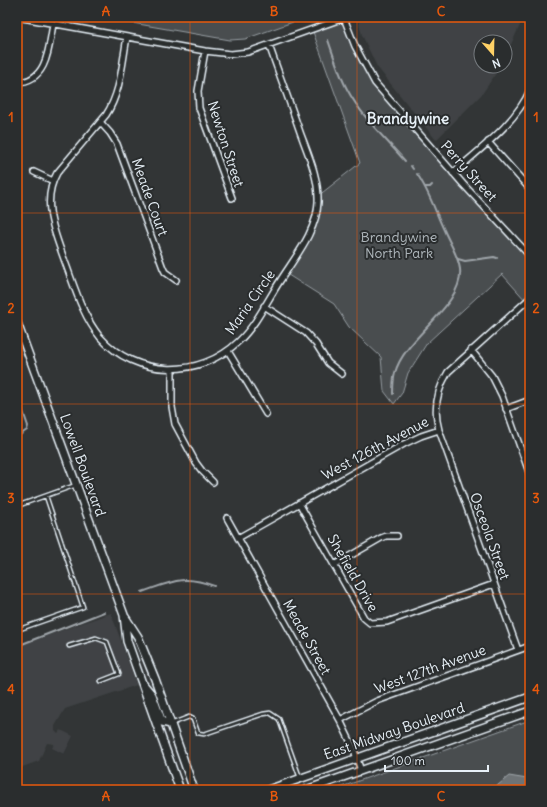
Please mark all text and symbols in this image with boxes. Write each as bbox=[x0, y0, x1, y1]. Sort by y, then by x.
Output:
text: A bbox=[102, 3, 111, 20]
text: B bbox=[270, 3, 279, 20]
text: C bbox=[437, 3, 446, 20]
north arrow bbox=[473, 34, 513, 74]
text: N bbox=[490, 56, 502, 71]
street label: Newton Street bbox=[204, 99, 248, 190]
text: 1 bbox=[8, 109, 14, 126]
district label: Brandywine bbox=[367, 109, 449, 129]
text: 1 bbox=[533, 109, 539, 126]
street label: Perry Street bbox=[437, 137, 501, 205]
street label: Meade Court bbox=[128, 156, 172, 239]
park label: Brandywine North Park bbox=[361, 228, 437, 262]
street label: Maria Circle bbox=[221, 266, 279, 338]
text: 2 bbox=[7, 300, 15, 317]
text: 2 bbox=[532, 300, 540, 317]
street label: Lowell Boulevard bbox=[56, 411, 110, 519]
street label: West 126th Avenue bbox=[318, 412, 432, 484]
text: 3 bbox=[7, 490, 15, 507]
street label: Osceola Street bbox=[466, 490, 514, 582]
text: 3 bbox=[532, 490, 540, 507]
street label: Shefield Drive bbox=[324, 531, 382, 615]
street label: Meade Street bbox=[279, 596, 335, 678]
street label: West 127th Avenue bbox=[372, 640, 488, 698]
text: 4 bbox=[7, 681, 15, 698]
text: 4 bbox=[532, 681, 540, 698]
street label: East Midway Boulevard bbox=[321, 698, 467, 764]
scale bar bbox=[385, 747, 488, 773]
text: 100 m bbox=[391, 753, 425, 768]
text: A bbox=[102, 788, 111, 805]
text: B bbox=[270, 788, 279, 805]
text: C bbox=[437, 788, 446, 805]

